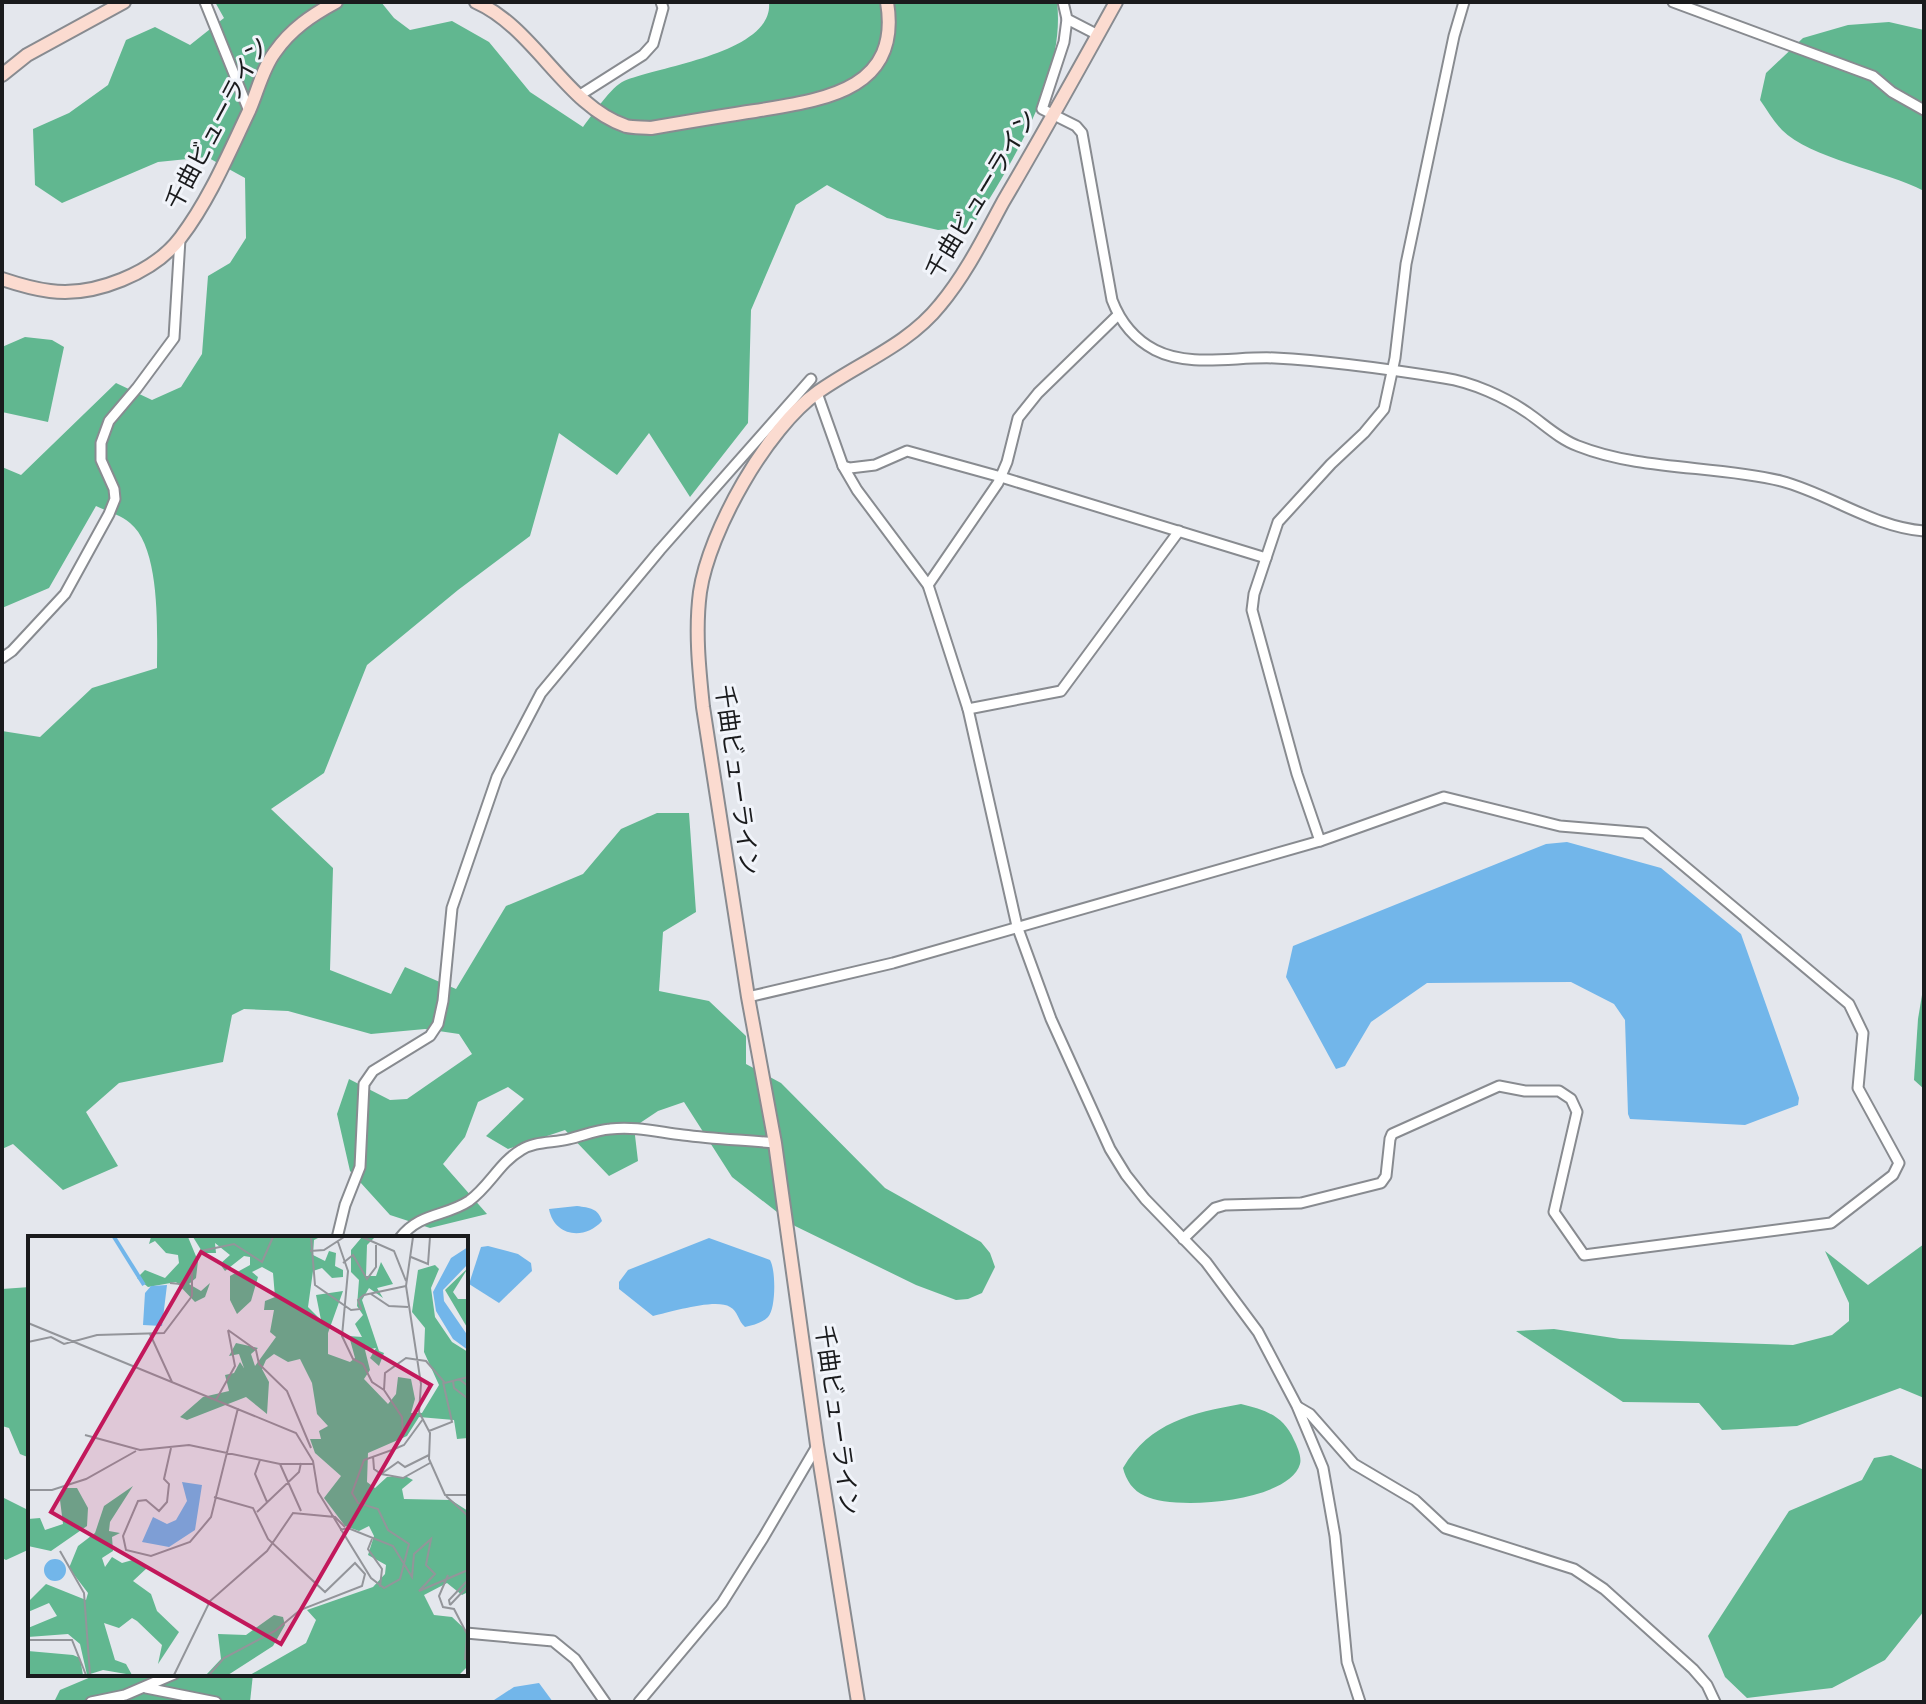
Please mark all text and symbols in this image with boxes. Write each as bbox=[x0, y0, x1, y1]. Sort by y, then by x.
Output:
street label: 千曲ビューライン bbox=[159, 31, 274, 214]
street label: 千曲ビューライン bbox=[919, 104, 1042, 283]
street label: 千曲ビューライン bbox=[710, 683, 765, 877]
inset map bbox=[28, 1236, 468, 1676]
street label: 千曲ビューライン bbox=[810, 1323, 865, 1517]

